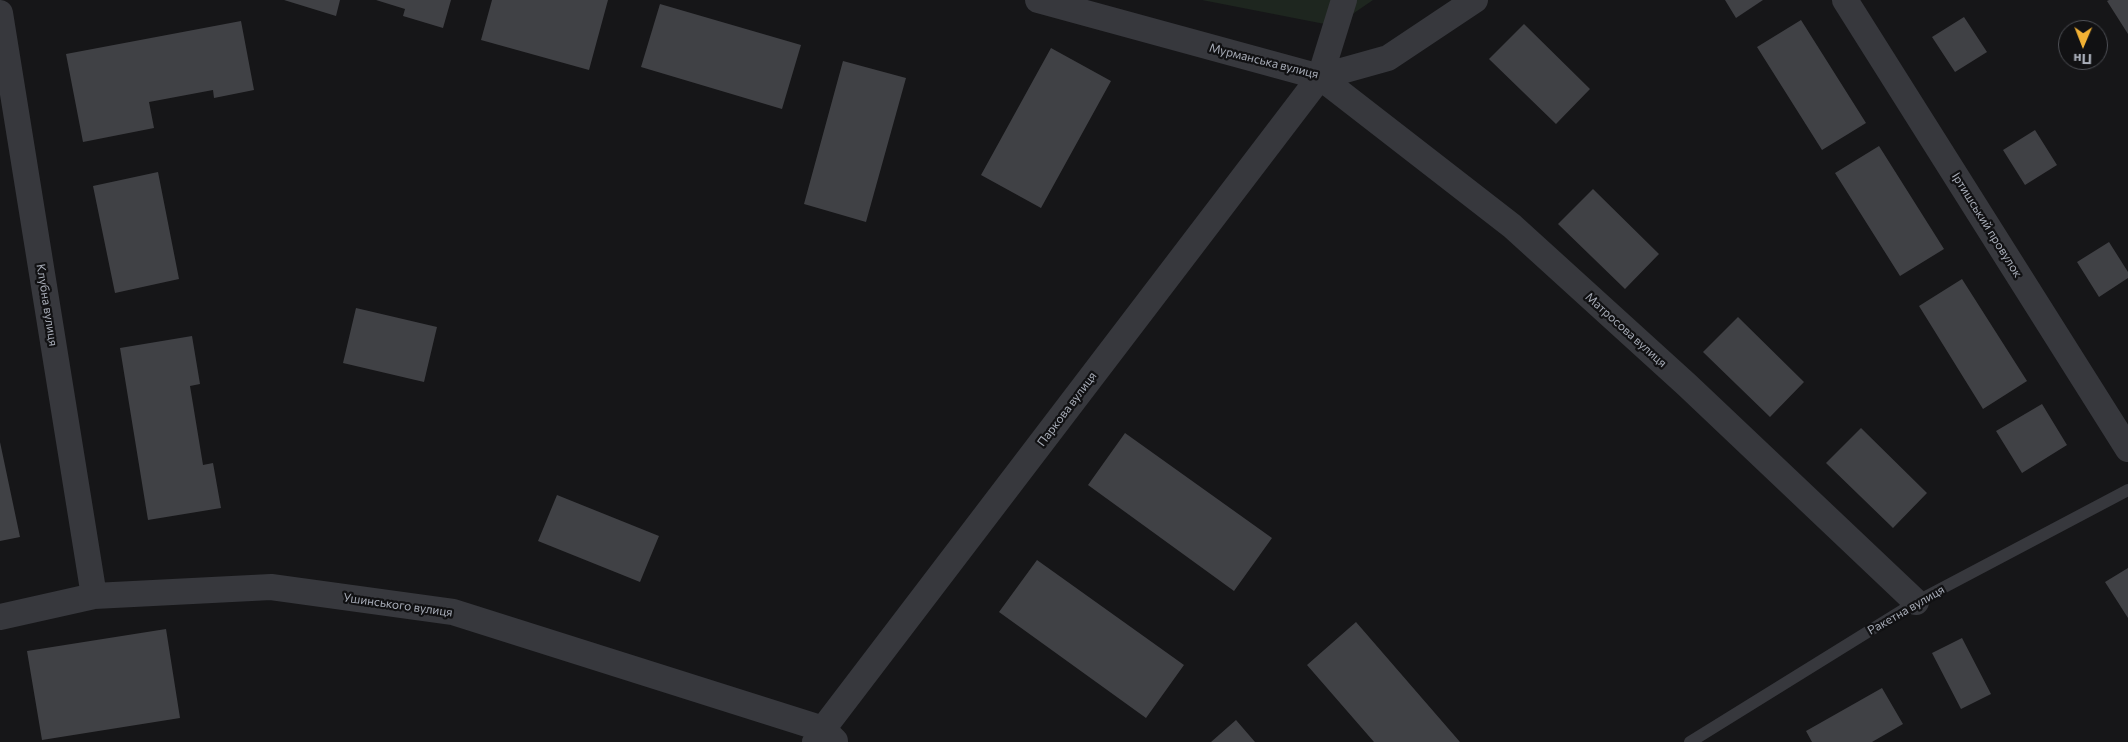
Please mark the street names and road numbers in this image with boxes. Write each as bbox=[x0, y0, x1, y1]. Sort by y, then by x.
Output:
street label: Мурманська вулиця bbox=[1208, 40, 1320, 82]
street label: Іртишський провулок bbox=[1949, 170, 2025, 280]
street label: Клубна вулиця bbox=[33, 263, 61, 347]
street label: Матросова вулиця bbox=[1582, 290, 1670, 370]
street label: Паркова вулиця bbox=[1034, 369, 1100, 449]
street label: Ракетна вулиця bbox=[1865, 582, 1947, 638]
street label: Ушинського вулиця bbox=[342, 590, 454, 620]

